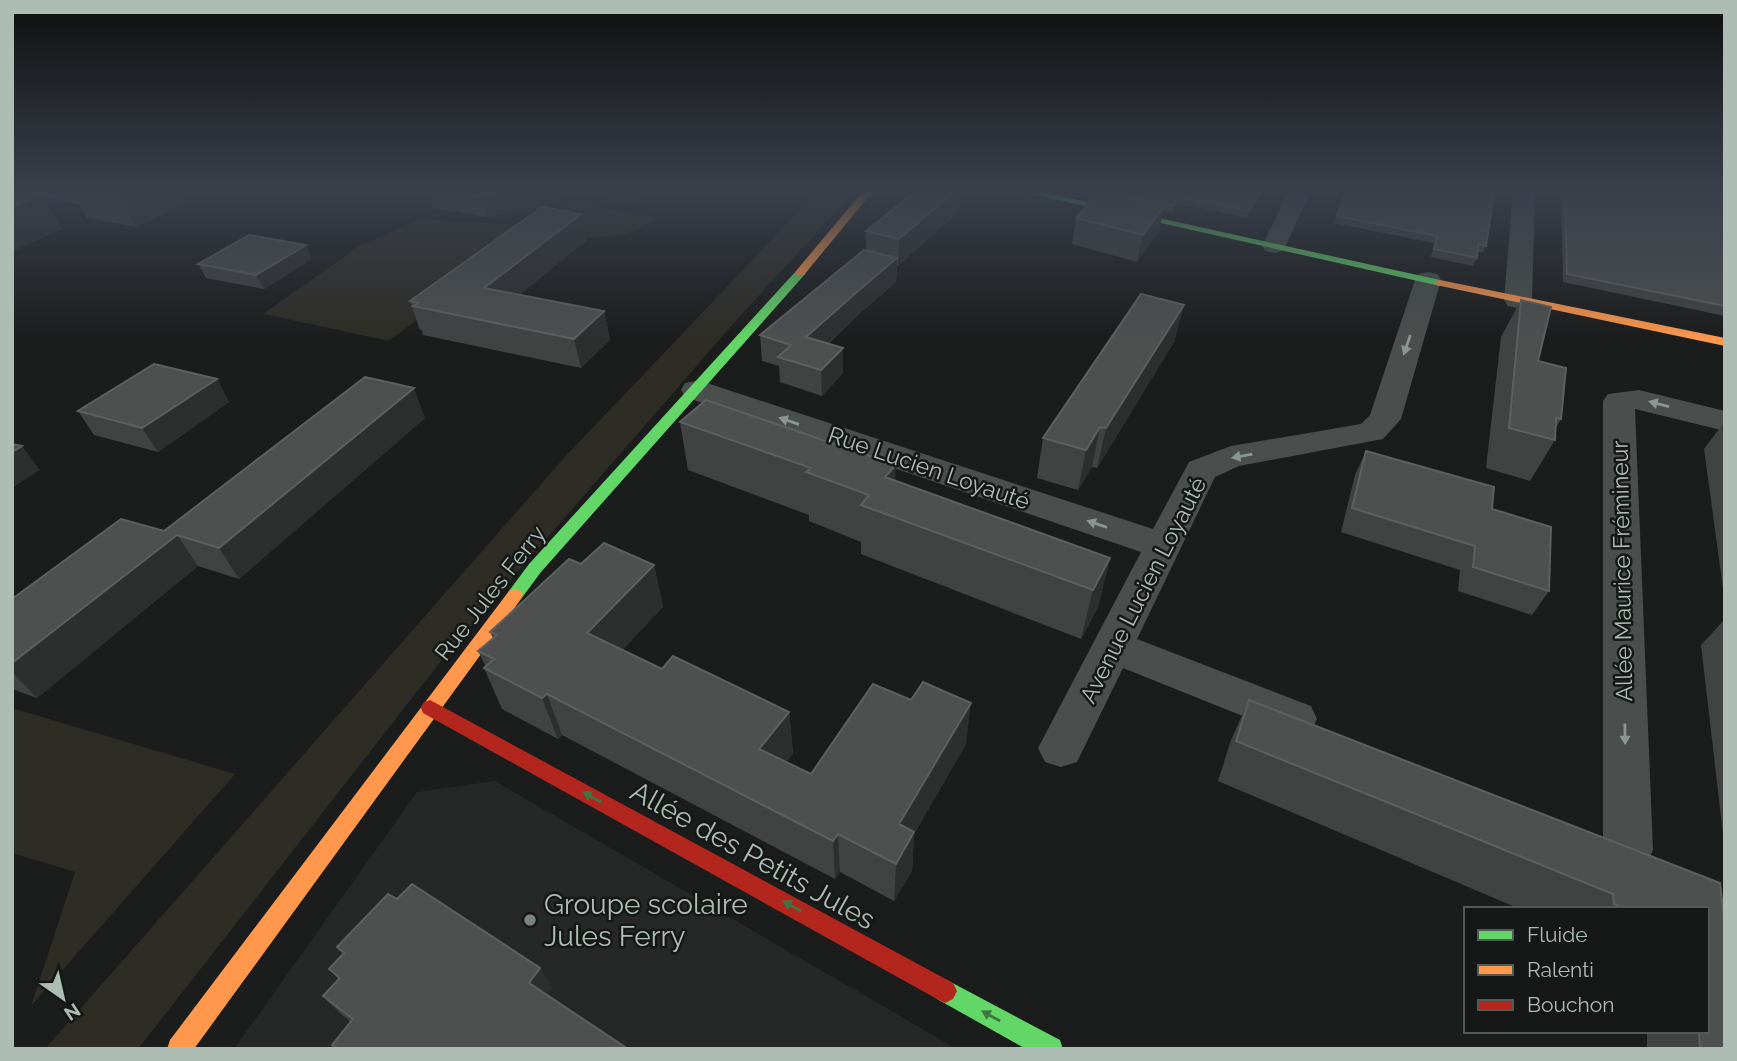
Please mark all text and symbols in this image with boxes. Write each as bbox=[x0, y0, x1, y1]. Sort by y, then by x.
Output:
one-way arrow bbox=[1401, 334, 1412, 355]
one-way arrow bbox=[1648, 398, 1670, 409]
one-way arrow bbox=[778, 415, 799, 426]
street label: Rue Lucien Loyauté bbox=[825, 420, 1033, 515]
street label: Allée Maurice Frémineur bbox=[1606, 440, 1637, 702]
one-way arrow bbox=[1231, 451, 1253, 462]
street label: Avenue Lucien Loyauté bbox=[1074, 472, 1211, 707]
one-way arrow bbox=[1087, 518, 1108, 529]
street label: Rue Jules Ferry bbox=[429, 520, 551, 665]
one-way arrow bbox=[1620, 724, 1631, 746]
street label: Allée des Petits Jules bbox=[625, 774, 881, 936]
one-way arrow bbox=[583, 791, 602, 803]
place label: Groupe scolaire Jules Ferry bbox=[544, 888, 748, 953]
one-way arrow bbox=[782, 901, 802, 912]
legend bbox=[1464, 907, 1709, 1033]
marker: Groupe scolaire Jules Ferry bbox=[522, 912, 538, 928]
text: Fluide bbox=[1527, 922, 1588, 947]
text: Ralenti bbox=[1527, 957, 1594, 982]
north arrow bbox=[28, 963, 98, 1033]
text: Bouchon bbox=[1527, 992, 1614, 1017]
text: N bbox=[60, 999, 85, 1025]
one-way arrow bbox=[982, 1010, 1001, 1022]

